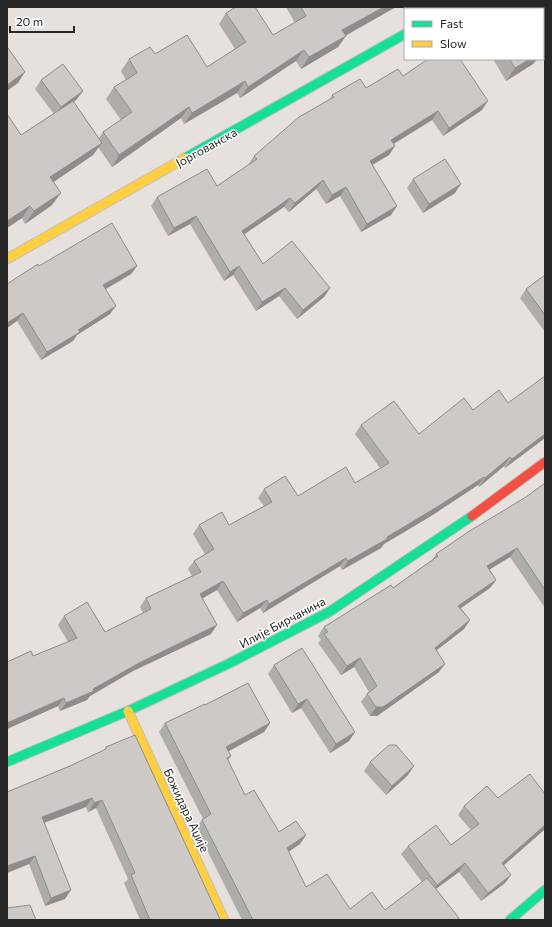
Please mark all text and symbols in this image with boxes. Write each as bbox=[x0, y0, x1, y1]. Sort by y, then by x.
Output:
scale bar bbox=[10, 8, 74, 34]
legend bbox=[404, 8, 544, 60]
text: 20 m bbox=[16, 14, 43, 28]
text: Fast bbox=[440, 16, 463, 30]
text: Slow bbox=[440, 36, 467, 50]
street label: Јоргованска bbox=[173, 124, 240, 170]
street label: Илије Бирчанина bbox=[237, 593, 327, 651]
street label: Божидара Аџије bbox=[161, 766, 213, 854]

